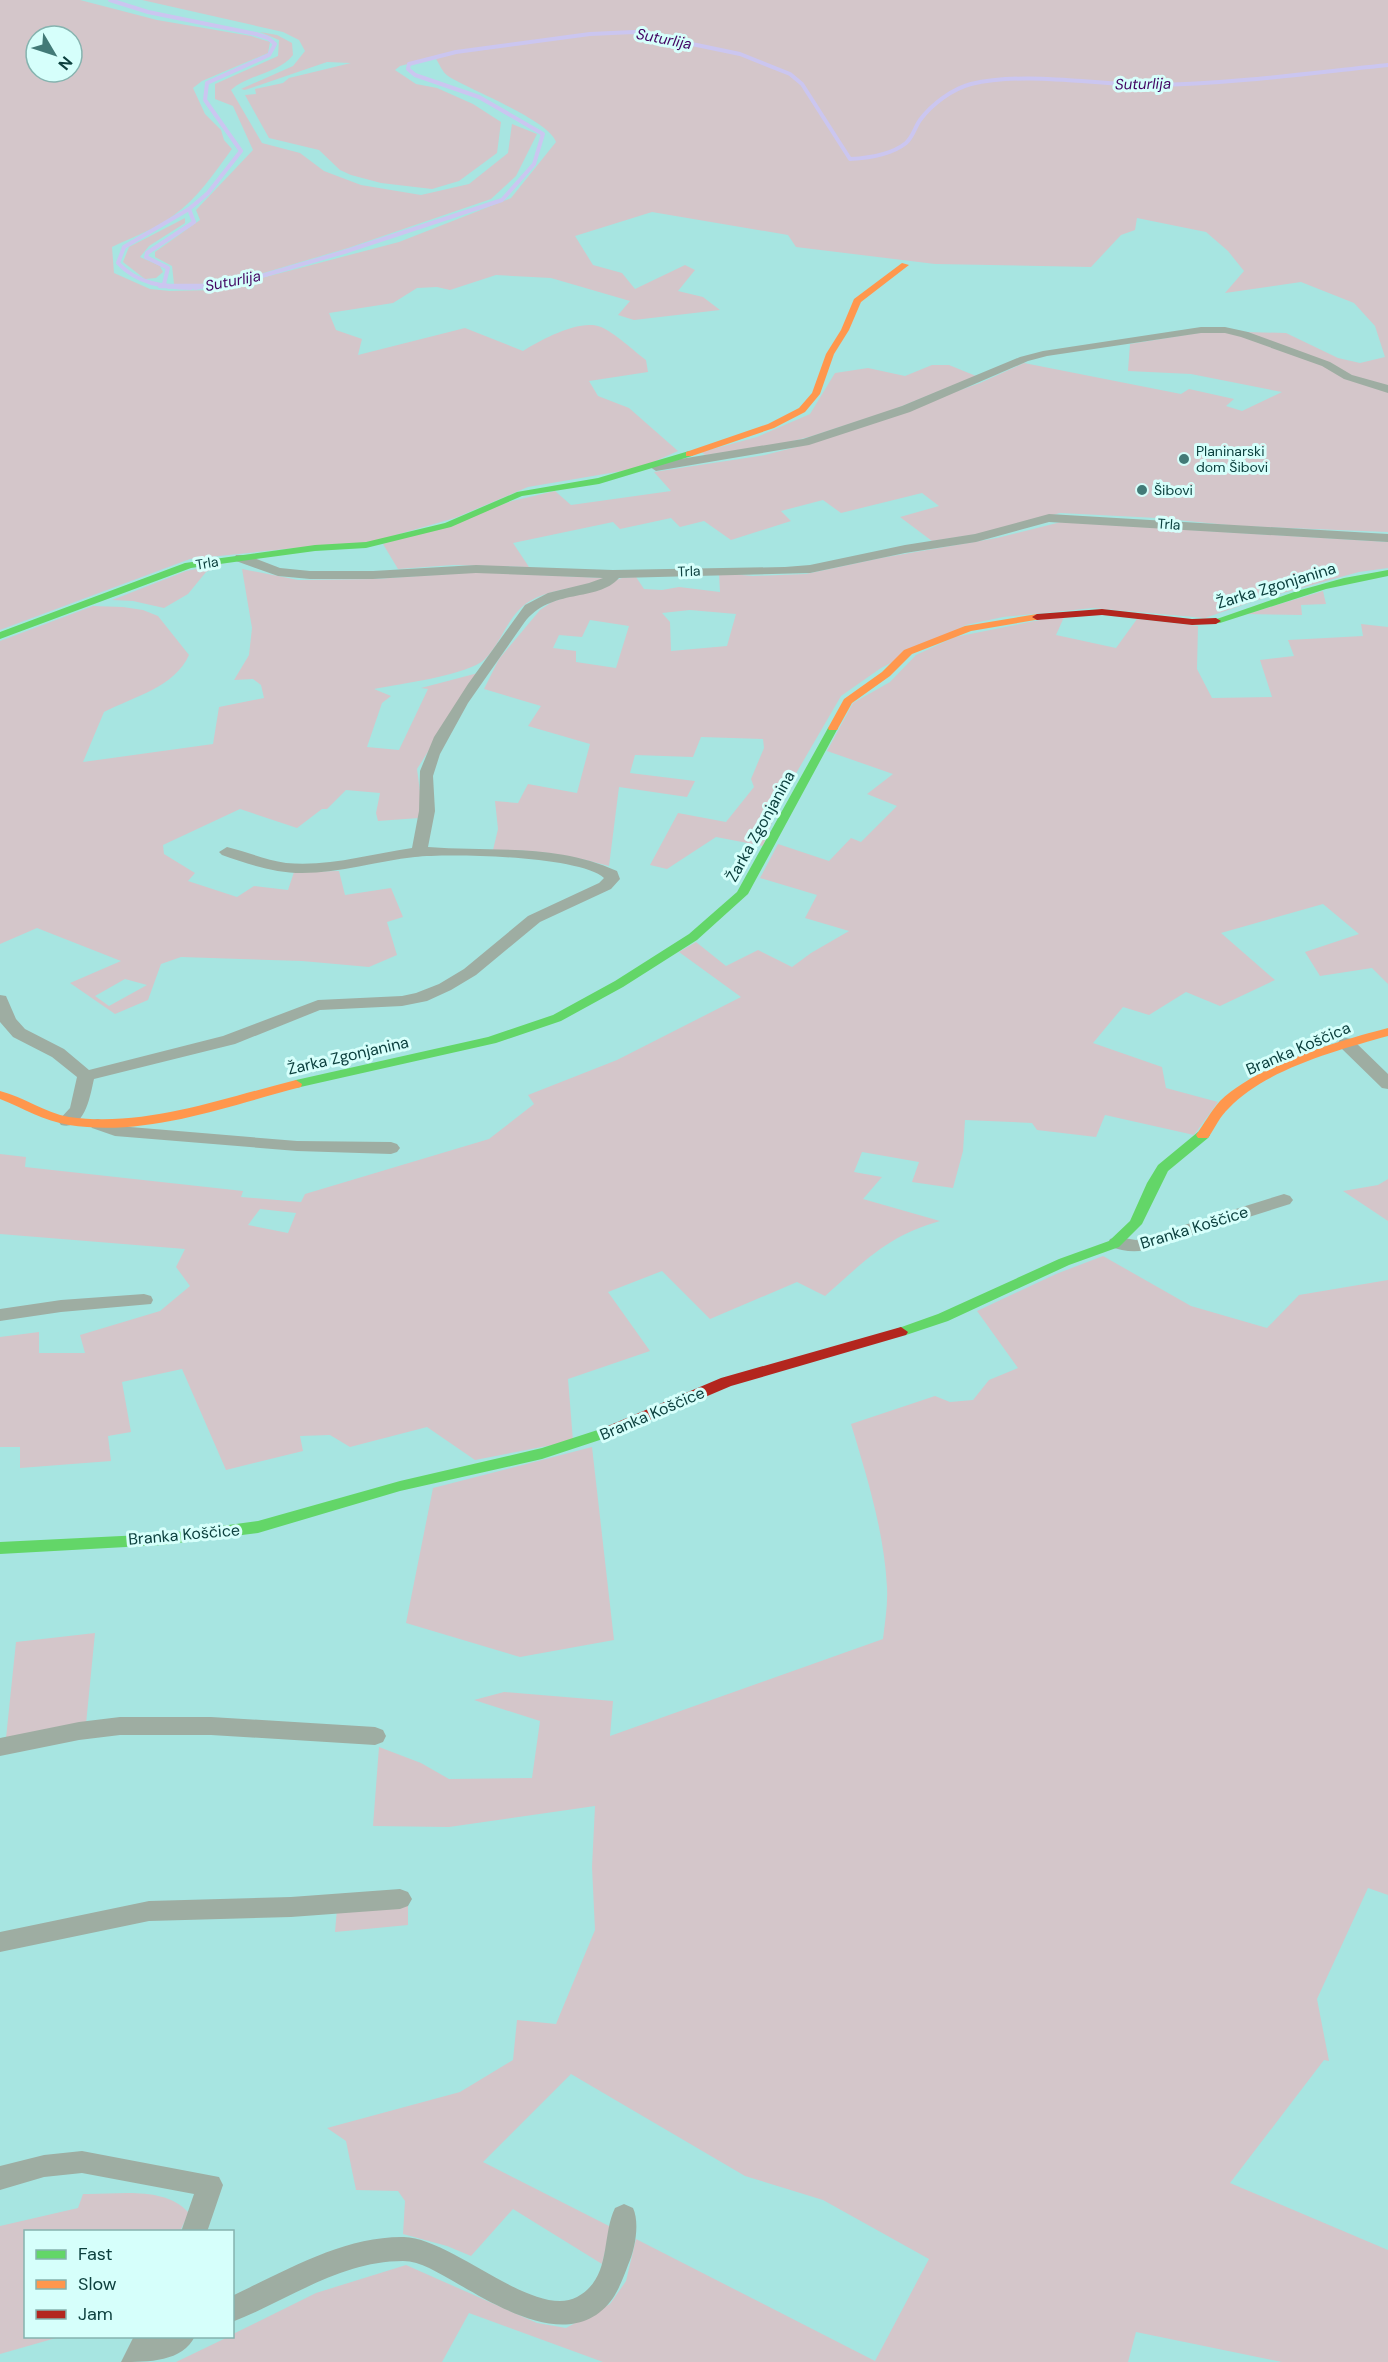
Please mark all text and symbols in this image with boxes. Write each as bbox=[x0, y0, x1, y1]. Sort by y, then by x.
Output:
north arrow bbox=[24, 24, 84, 84]
water label: Suturlija bbox=[634, 24, 694, 54]
text: N bbox=[53, 52, 77, 74]
water label: Suturlija bbox=[1115, 74, 1171, 94]
water label: Suturlija bbox=[203, 266, 263, 296]
place label: Planinarski dom Šibovi bbox=[1196, 442, 1268, 476]
marker: Planinarski dom Šibovi bbox=[1177, 452, 1191, 466]
place label: Šibovi bbox=[1154, 481, 1193, 499]
marker: Šibovi bbox=[1135, 483, 1149, 497]
street label: Trla bbox=[1157, 514, 1181, 534]
street label: Trla bbox=[194, 552, 220, 574]
street label: Žarka Zgonjanina bbox=[1214, 557, 1338, 614]
street label: Trla bbox=[677, 562, 701, 580]
street label: Žarka Zgonjanina bbox=[721, 767, 800, 885]
street label: Branka Koščica bbox=[1243, 1017, 1354, 1080]
street label: Žarka Zgonjanina bbox=[285, 1031, 411, 1080]
street label: Branka Koščice bbox=[1138, 1201, 1251, 1254]
street label: Branka Koščice bbox=[597, 1382, 708, 1445]
street label: Branka Koščice bbox=[127, 1519, 241, 1550]
legend bbox=[24, 2230, 234, 2338]
text: Fast bbox=[78, 2242, 113, 2266]
text: Slow bbox=[78, 2272, 117, 2296]
text: Jam bbox=[78, 2302, 113, 2326]

